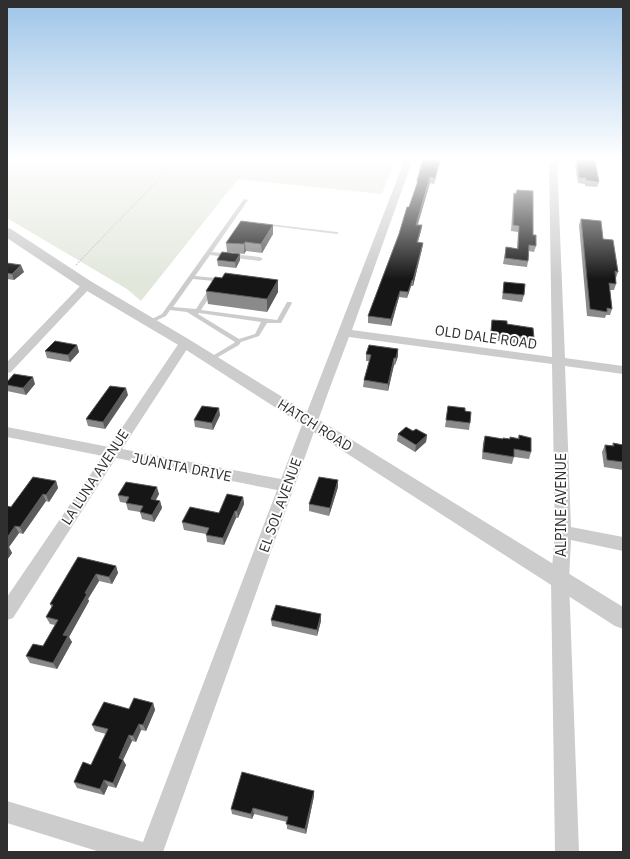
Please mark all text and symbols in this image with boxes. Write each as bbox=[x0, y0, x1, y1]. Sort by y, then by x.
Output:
street label: OLD DALE ROAD bbox=[434, 321, 538, 353]
street label: HATCH ROAD bbox=[274, 395, 356, 455]
street label: LA LUNA AVENUE bbox=[57, 426, 133, 528]
street label: JUANITA DRIVE bbox=[131, 449, 233, 485]
street label: ALPINE AVENUE bbox=[552, 453, 570, 557]
street label: EL SOL AVENUE bbox=[255, 455, 305, 555]

